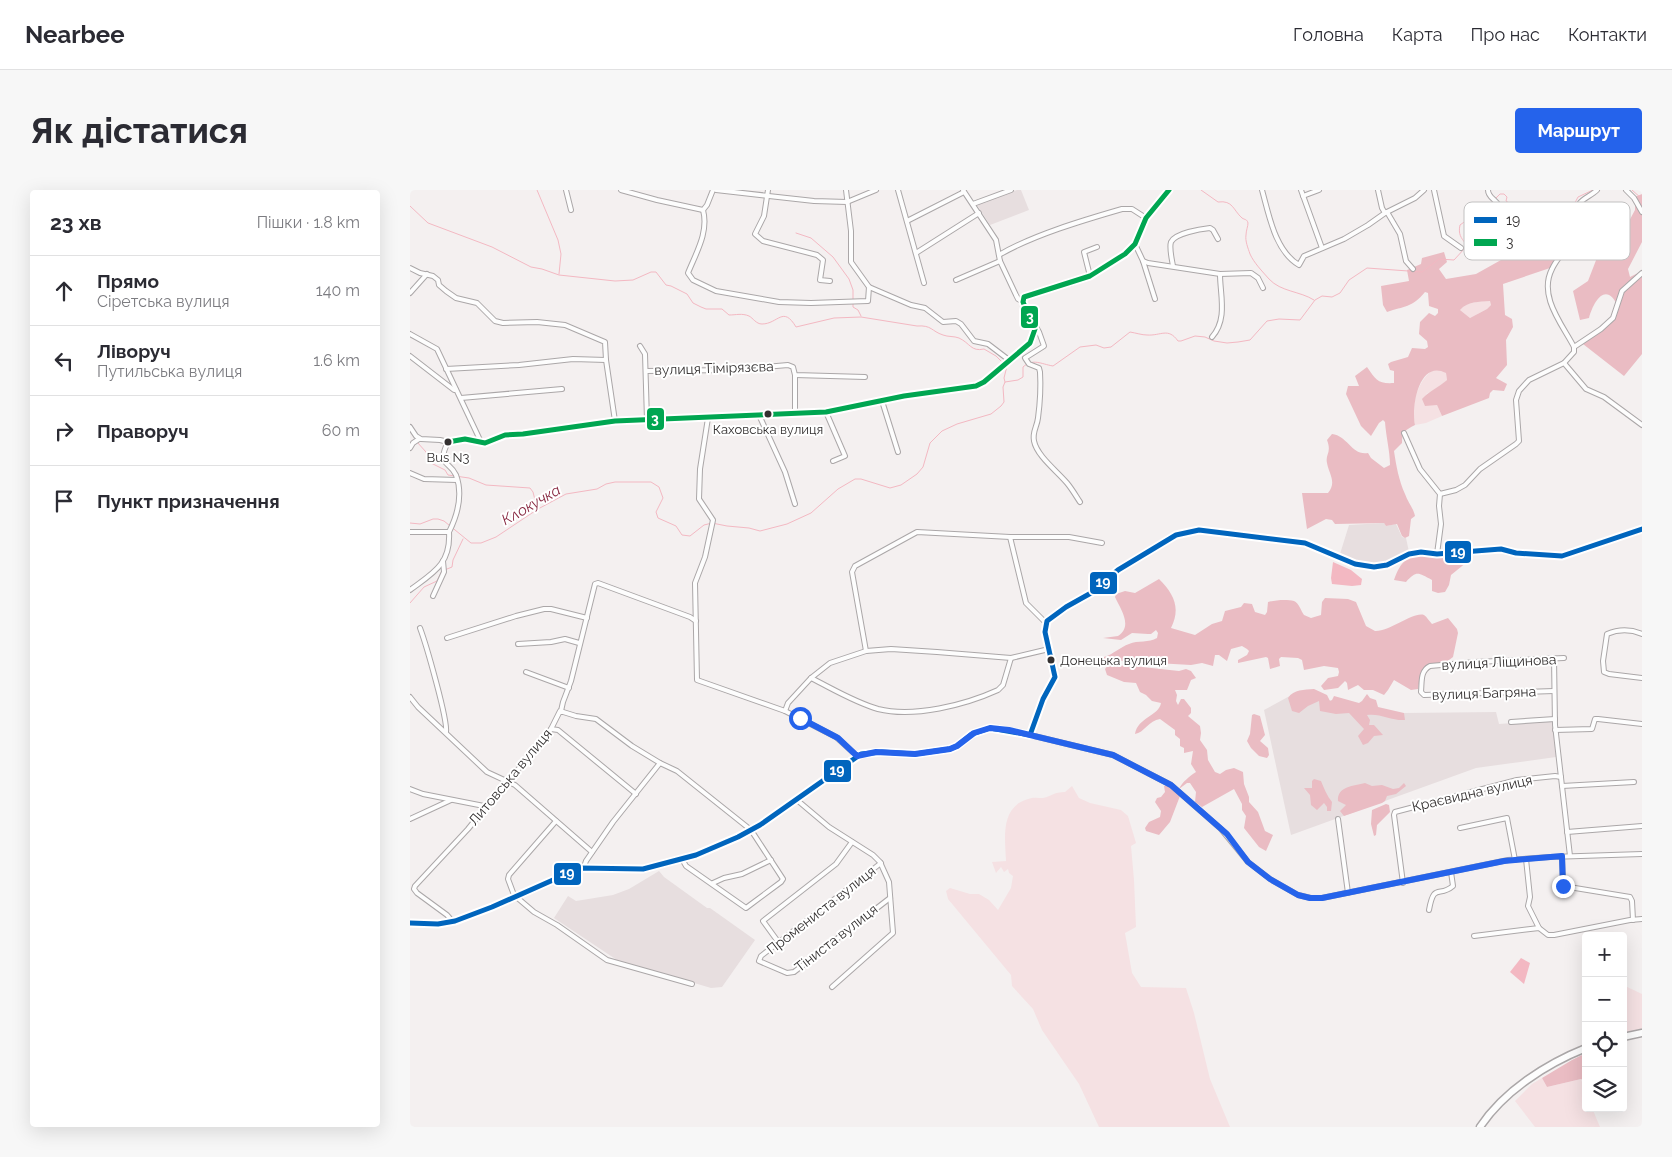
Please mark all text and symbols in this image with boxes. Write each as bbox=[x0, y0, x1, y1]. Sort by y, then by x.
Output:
text: Nearbee bbox=[25, 20, 125, 49]
text: Головна bbox=[1293, 24, 1364, 45]
text: Карта bbox=[1392, 24, 1443, 45]
text: Про нас bbox=[1471, 24, 1540, 45]
text: Контакти bbox=[1568, 24, 1647, 45]
button: Маршрут bbox=[1515, 108, 1642, 153]
text: Як дістатися bbox=[30, 110, 248, 151]
legend bbox=[1464, 202, 1630, 260]
text: 23 хв bbox=[50, 210, 102, 235]
text: 19 bbox=[1506, 212, 1520, 228]
text: Пішки · 1.8 km bbox=[257, 213, 360, 232]
text: 3 bbox=[1506, 234, 1513, 250]
text: Прямо bbox=[97, 270, 159, 292]
icon: ahead bbox=[50, 277, 78, 305]
text: 140 m bbox=[316, 281, 360, 300]
text: Сіретська вулиця bbox=[97, 292, 229, 311]
line badge: 3 bbox=[1020, 305, 1039, 329]
text: 3 bbox=[1026, 309, 1034, 325]
text: Ліворуч bbox=[97, 340, 171, 362]
icon: left bbox=[50, 347, 78, 375]
text: 1.6 km bbox=[313, 351, 360, 370]
street label: вулиця Тімірязєва bbox=[654, 358, 774, 378]
text: Путильська вулиця bbox=[97, 362, 242, 381]
line badge: 3 bbox=[646, 407, 665, 431]
marker: Каховська вулиця bbox=[763, 409, 773, 419]
text: 3 bbox=[651, 411, 659, 427]
icon: right bbox=[50, 417, 78, 445]
text: Праворуч bbox=[97, 420, 189, 442]
text: 60 m bbox=[322, 421, 360, 440]
place label: Каховська вулиця bbox=[713, 422, 823, 437]
marker: Bus N3 bbox=[443, 437, 453, 447]
place label: Bus N3 bbox=[427, 450, 470, 465]
water label: Клокучка bbox=[498, 481, 564, 529]
icon: arrive bbox=[50, 487, 78, 515]
text: Пункт призначення bbox=[97, 490, 280, 512]
line badge: 19 bbox=[1444, 540, 1472, 564]
text: 19 bbox=[1450, 544, 1466, 560]
line badge: 19 bbox=[1089, 571, 1118, 595]
text: 19 bbox=[1095, 574, 1111, 590]
street label: вулиця Ліщинова bbox=[1441, 651, 1557, 673]
place label: Донецька вулиця bbox=[1060, 653, 1167, 668]
marker: Донецька вулиця bbox=[1046, 655, 1056, 665]
street label: вулиця Багряна bbox=[1432, 683, 1536, 703]
route start bbox=[789, 707, 812, 730]
street label: Литовська вулиця bbox=[465, 726, 555, 828]
line badge: 19 bbox=[823, 759, 852, 783]
text: 19 bbox=[829, 762, 845, 778]
street label: Краєвидна вулиця bbox=[1410, 771, 1534, 815]
line badge: 19 bbox=[553, 862, 582, 886]
street label: Промениста вулиця bbox=[763, 863, 879, 957]
text: 19 bbox=[559, 865, 575, 881]
route end bbox=[1552, 875, 1575, 898]
street label: Тіниста вулиця bbox=[792, 901, 880, 975]
map controls bbox=[1582, 932, 1627, 1112]
button: + bbox=[1582, 932, 1627, 977]
button: − bbox=[1582, 977, 1627, 1022]
button: locate bbox=[1582, 1022, 1627, 1067]
button: layers bbox=[1582, 1067, 1627, 1112]

